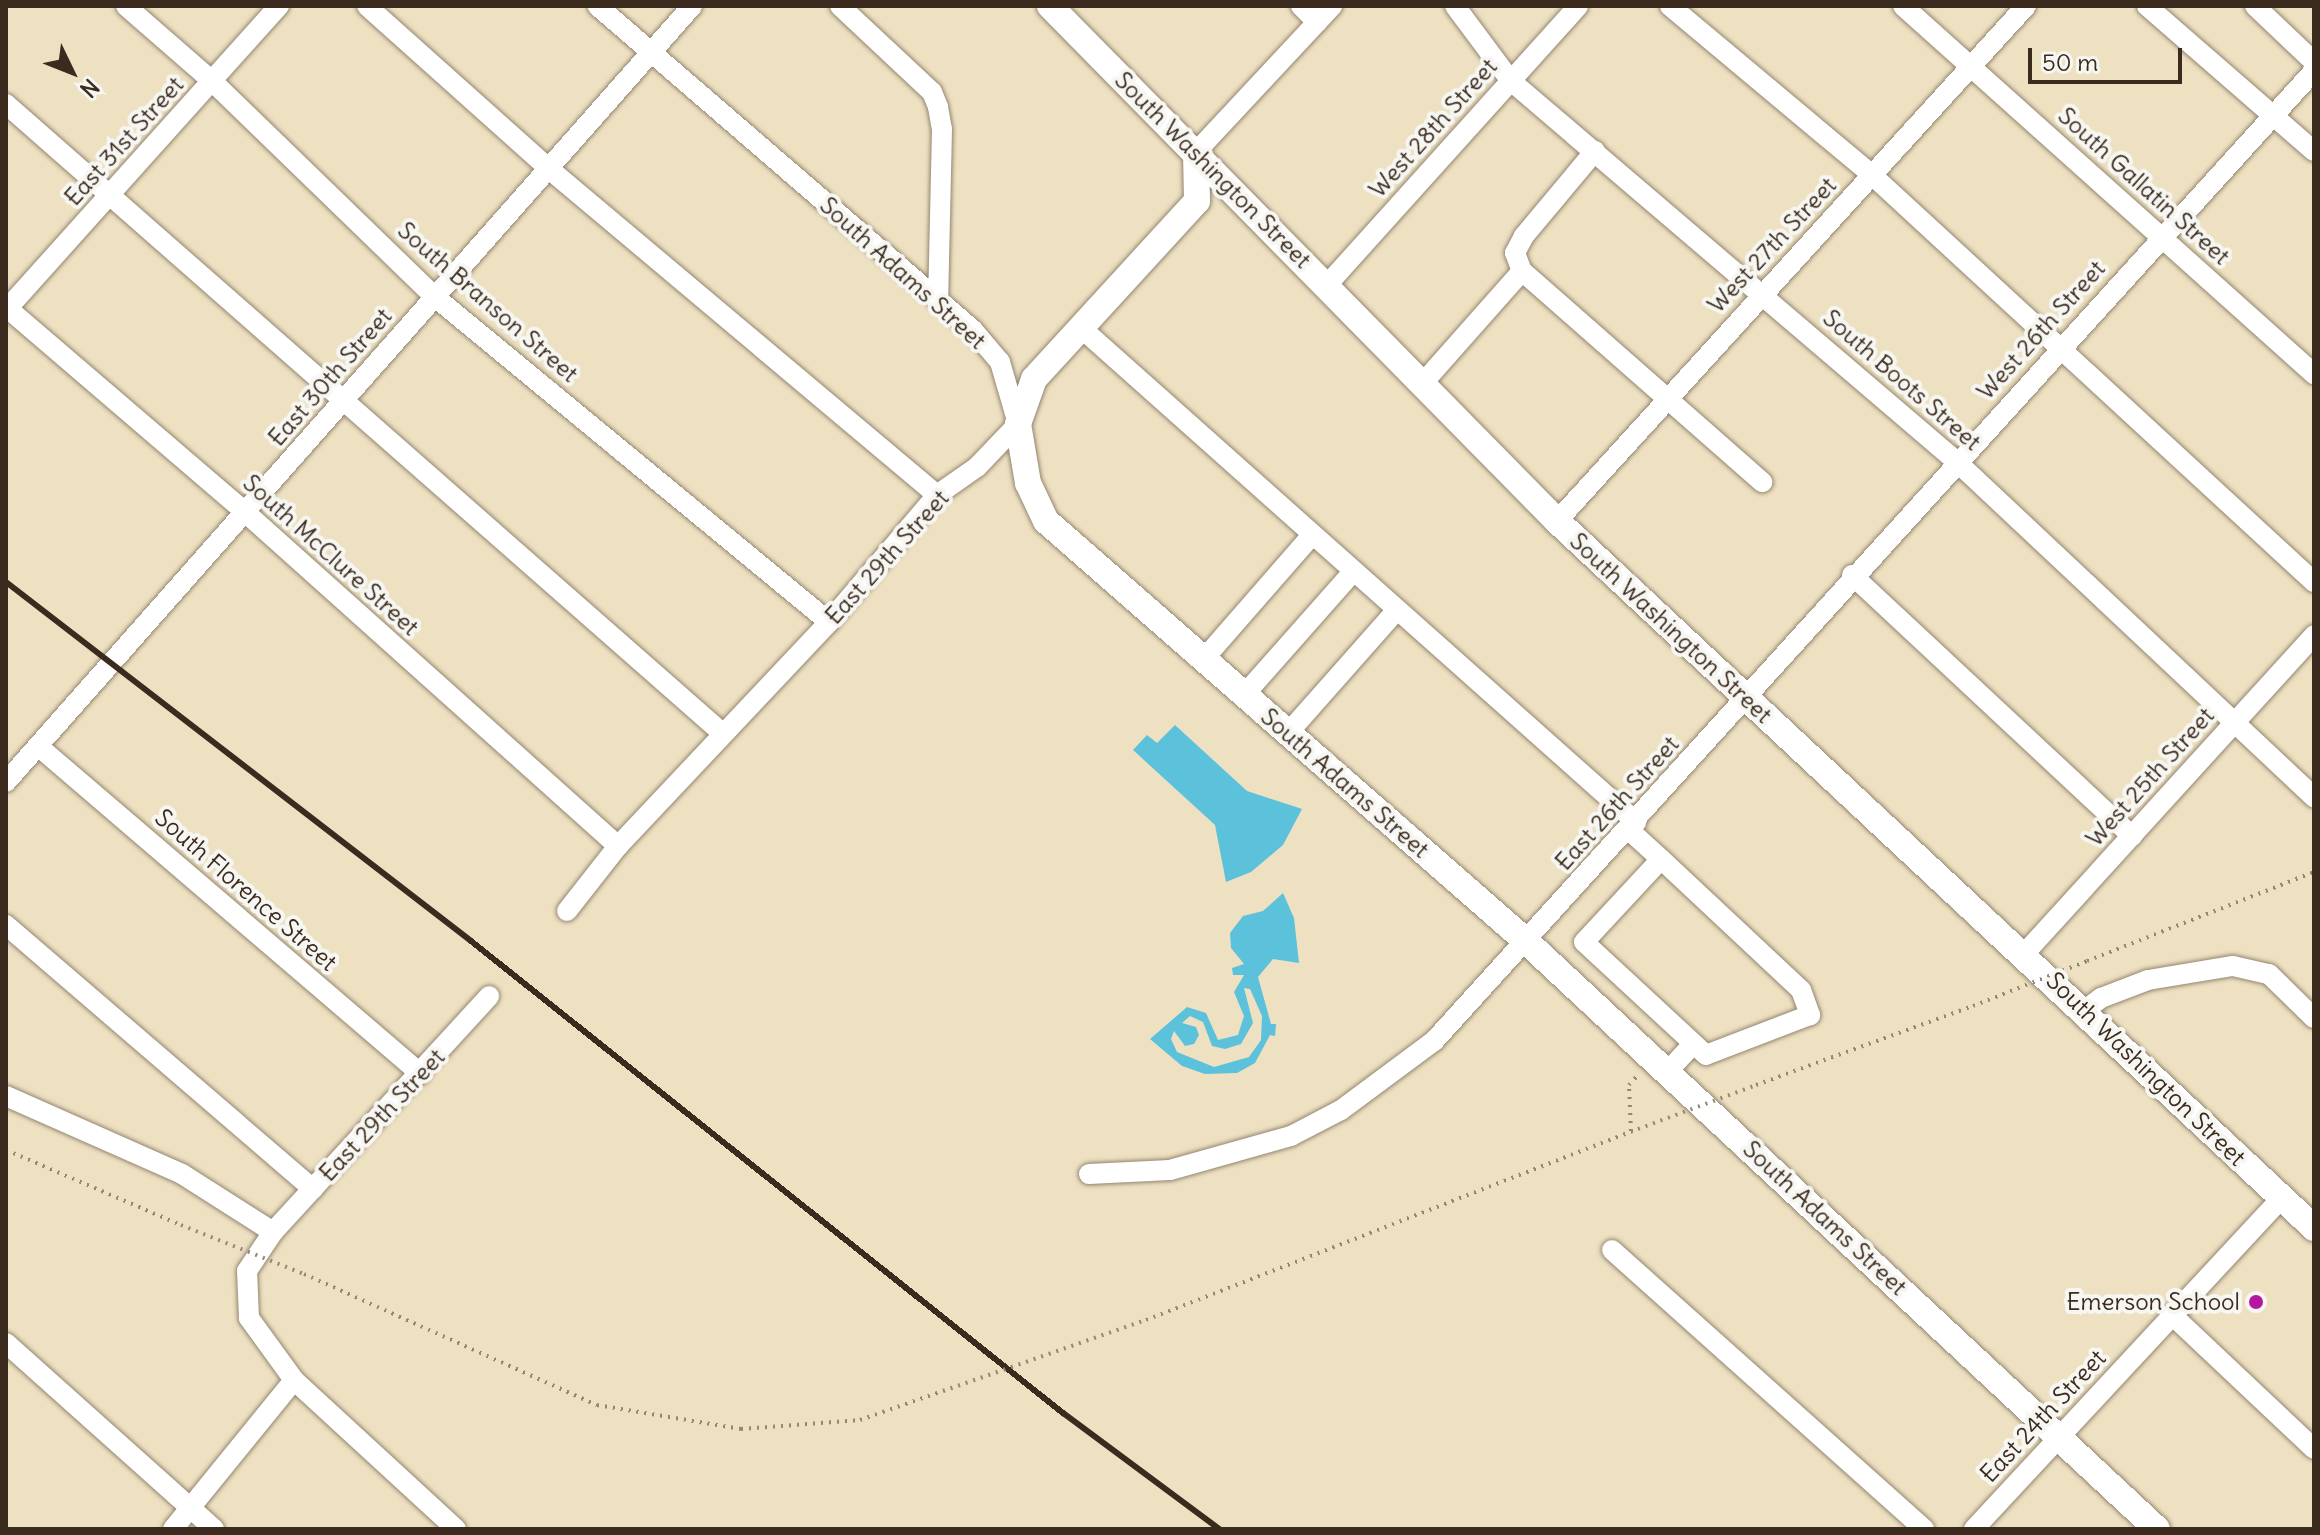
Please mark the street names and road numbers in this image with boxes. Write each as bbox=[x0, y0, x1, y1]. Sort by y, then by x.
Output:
street label: West 28th Street bbox=[1363, 52, 1503, 204]
street label: South Washington Street bbox=[1109, 66, 1317, 274]
street label: East 31st Street bbox=[58, 70, 190, 212]
street label: South Gallatin Street bbox=[2052, 101, 2236, 271]
street label: West 27th Street bbox=[1702, 171, 1842, 319]
street label: South Adams Street bbox=[814, 191, 992, 355]
street label: South Branson Street bbox=[392, 216, 584, 388]
street label: West 26th Street bbox=[1971, 254, 2111, 406]
street label: East 30th Street bbox=[262, 302, 398, 452]
street label: South Boots Street bbox=[1817, 304, 1987, 456]
street label: South McClure Street bbox=[237, 468, 425, 642]
street label: East 29th Street bbox=[819, 484, 955, 630]
street label: South Washington Street bbox=[1564, 527, 1778, 729]
street label: South Adams Street bbox=[1255, 702, 1435, 864]
street label: West 25th Street bbox=[2080, 702, 2220, 852]
street label: East 26th Street bbox=[1549, 730, 1685, 876]
street label: South Florence Street bbox=[149, 803, 343, 977]
street label: South Washington Street bbox=[2040, 966, 2252, 1172]
street label: East 29th Street bbox=[313, 1043, 451, 1187]
street label: South Adams Street bbox=[1737, 1135, 1913, 1301]
street label: East 24th Street bbox=[1974, 1344, 2112, 1488]

